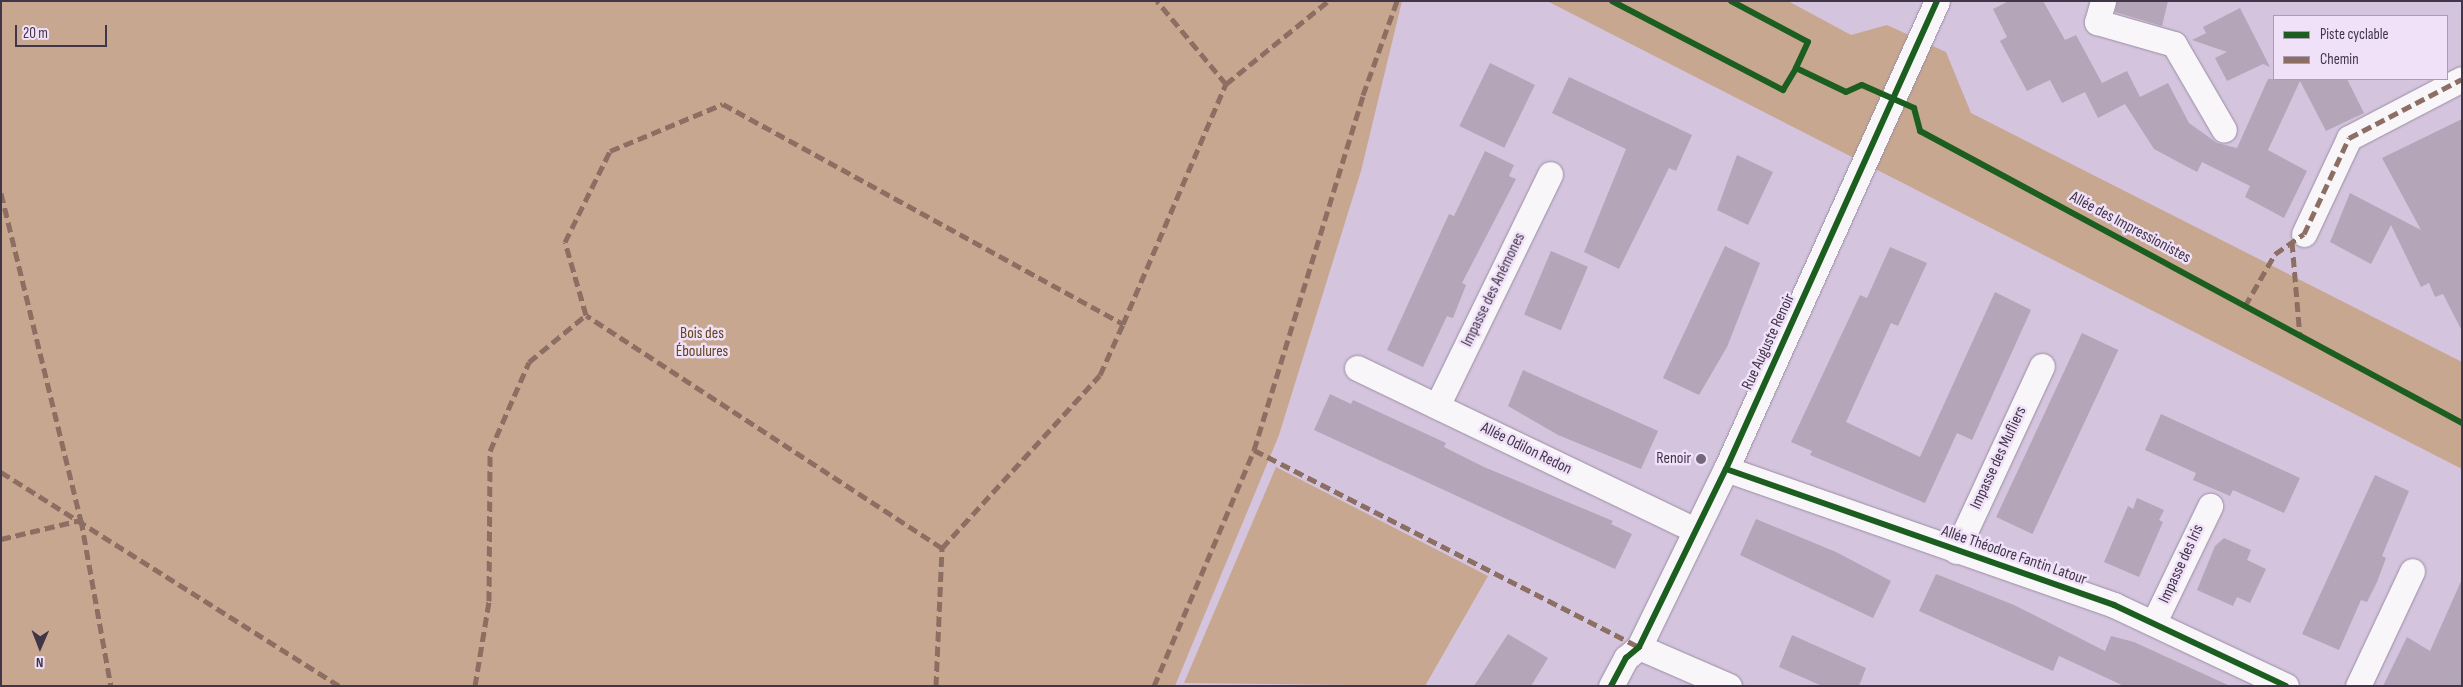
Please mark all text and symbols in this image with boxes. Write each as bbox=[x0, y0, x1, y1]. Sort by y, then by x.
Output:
scale bar bbox=[18, 15, 110, 47]
legend bbox=[2273, 15, 2448, 80]
text: 20 m bbox=[23, 24, 48, 43]
text: Piste cyclable bbox=[2320, 25, 2389, 44]
text: Chemin bbox=[2320, 50, 2359, 69]
street label: Allée des Impressionistes bbox=[2066, 188, 2194, 268]
street label: Impasse des Anémones bbox=[1458, 230, 1530, 350]
street label: Rue Auguste Renoir bbox=[1738, 291, 1800, 393]
park label: Bois des Éboulures bbox=[676, 324, 728, 362]
street label: Impasse des Mufliers bbox=[1967, 404, 2031, 512]
street label: Allée Odilon Redon bbox=[1477, 419, 1575, 479]
place label: Renoir bbox=[1656, 449, 1691, 469]
marker: Renoir bbox=[1695, 453, 1707, 465]
street label: Allée Théodore Fantin Latour bbox=[1939, 522, 2089, 590]
street label: Impasse des Iris bbox=[2155, 522, 2209, 606]
north arrow bbox=[15, 622, 65, 672]
text: N bbox=[36, 654, 44, 671]

